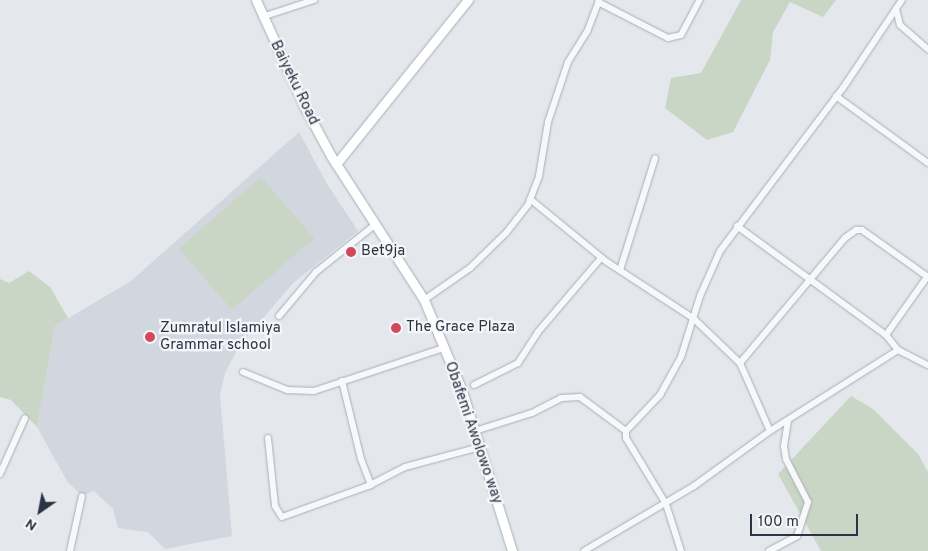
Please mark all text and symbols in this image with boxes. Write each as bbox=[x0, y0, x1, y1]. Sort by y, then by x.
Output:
street label: Baiyeku Road bbox=[266, 38, 322, 128]
place label: Bet9ja bbox=[361, 243, 405, 261]
marker: Bet9ja bbox=[345, 246, 357, 258]
place label: Zumratul Islamiya Grammar school bbox=[160, 319, 281, 354]
place label: The Grace Plaza bbox=[406, 319, 515, 337]
marker: The Grace Plaza bbox=[390, 322, 402, 334]
marker: Zumratul Islamiya Grammar school bbox=[144, 331, 156, 343]
street label: Obafemi Awolowo way bbox=[440, 359, 506, 507]
north arrow bbox=[15, 486, 65, 536]
scale bar bbox=[753, 504, 860, 536]
text: 100 m bbox=[758, 513, 799, 532]
text: N bbox=[23, 514, 40, 534]

